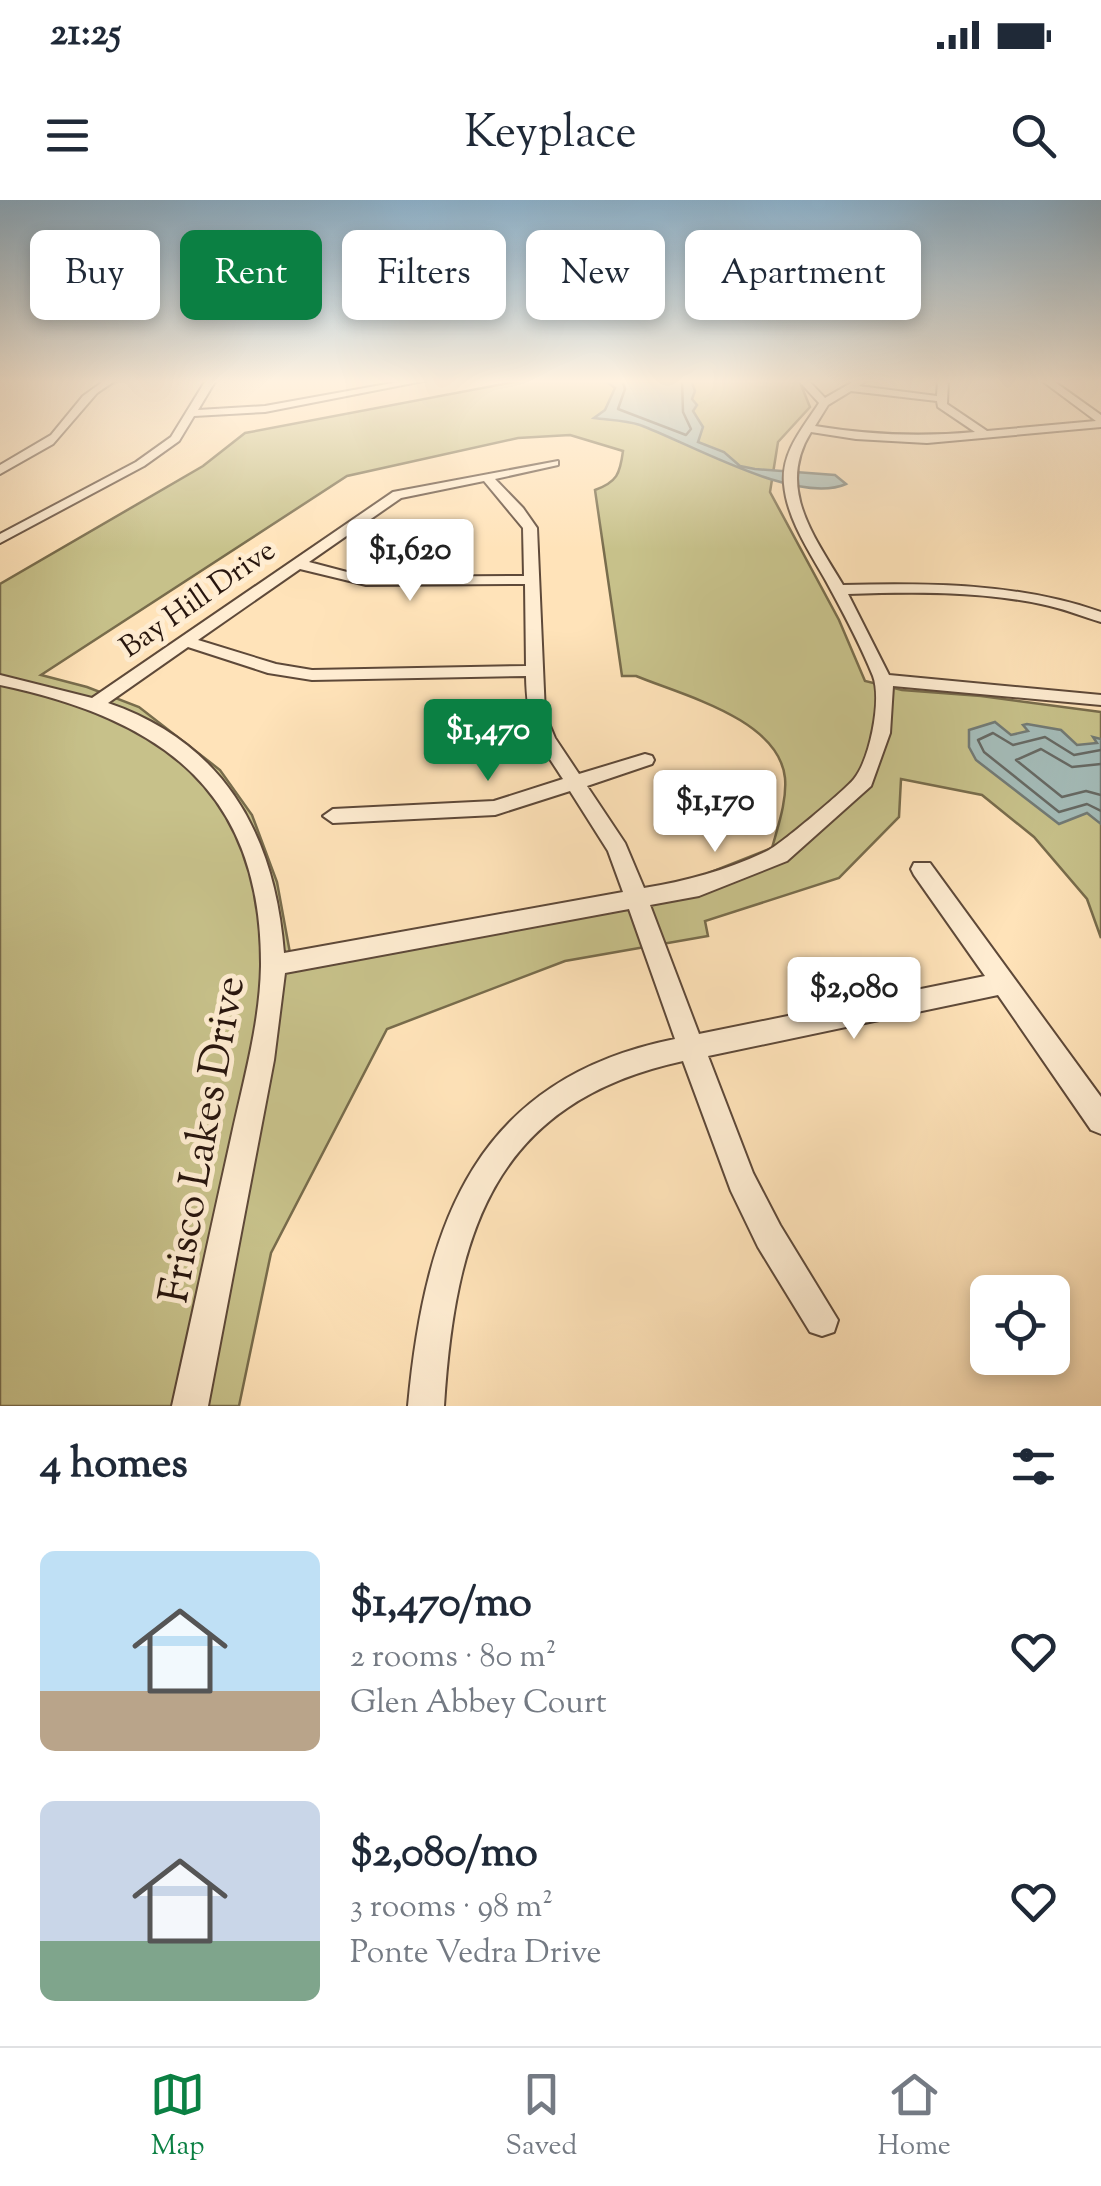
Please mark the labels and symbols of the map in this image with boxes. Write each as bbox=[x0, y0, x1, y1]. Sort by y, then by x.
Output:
pin: $1,620 bbox=[329, 519, 491, 604]
street label: Bay Hill Drive bbox=[112, 530, 285, 670]
pin: $1,470 bbox=[407, 699, 569, 784]
pin: $1,170 bbox=[634, 770, 796, 855]
pin: $2,080 bbox=[773, 957, 935, 1042]
street label: Frisco Lakes Drive bbox=[147, 972, 263, 1308]

